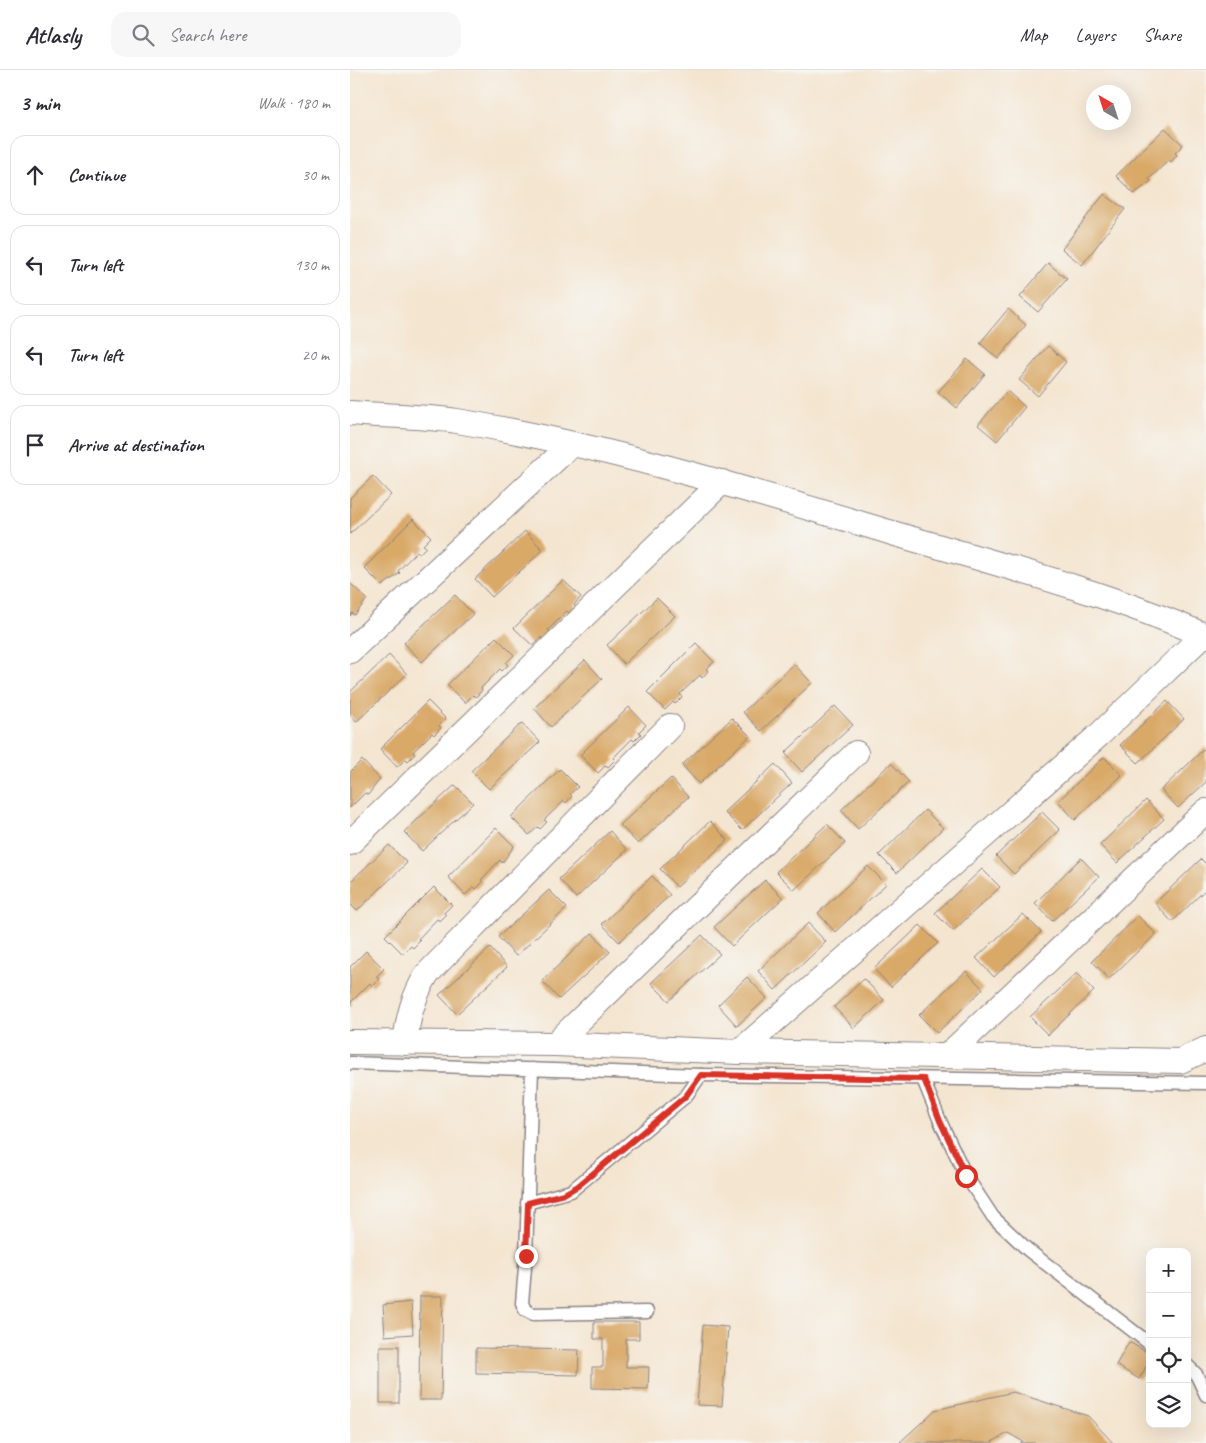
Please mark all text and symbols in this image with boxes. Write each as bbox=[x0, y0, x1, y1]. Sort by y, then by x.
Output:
search box bbox=[111, 12, 461, 57]
text: Atlasly bbox=[25, 20, 81, 50]
icon: search bbox=[129, 21, 157, 49]
text: Search here bbox=[169, 23, 246, 47]
text: Map bbox=[1020, 24, 1048, 46]
text: Layers bbox=[1076, 24, 1115, 46]
text: Share bbox=[1143, 24, 1181, 46]
north arrow bbox=[1086, 85, 1131, 130]
text: 3 min bbox=[20, 90, 60, 116]
text: Walk · 180 m bbox=[258, 93, 330, 113]
icon: ahead bbox=[21, 161, 49, 189]
text: Continue bbox=[68, 163, 125, 187]
text: 30 m bbox=[302, 165, 329, 185]
icon: left bbox=[21, 251, 49, 279]
text: Turn left bbox=[68, 253, 123, 277]
text: 130 m bbox=[295, 255, 329, 275]
icon: left bbox=[21, 341, 49, 369]
text: Turn left bbox=[68, 343, 123, 367]
text: 20 m bbox=[302, 345, 329, 365]
icon: arrive bbox=[21, 431, 49, 459]
text: Arrive at destination bbox=[68, 433, 204, 457]
route start bbox=[955, 1165, 978, 1188]
route end bbox=[515, 1245, 538, 1268]
map controls bbox=[1146, 1248, 1191, 1428]
button: + bbox=[1146, 1248, 1191, 1293]
button: − bbox=[1146, 1293, 1191, 1338]
button: locate bbox=[1146, 1338, 1191, 1383]
button: layers bbox=[1146, 1383, 1191, 1428]

